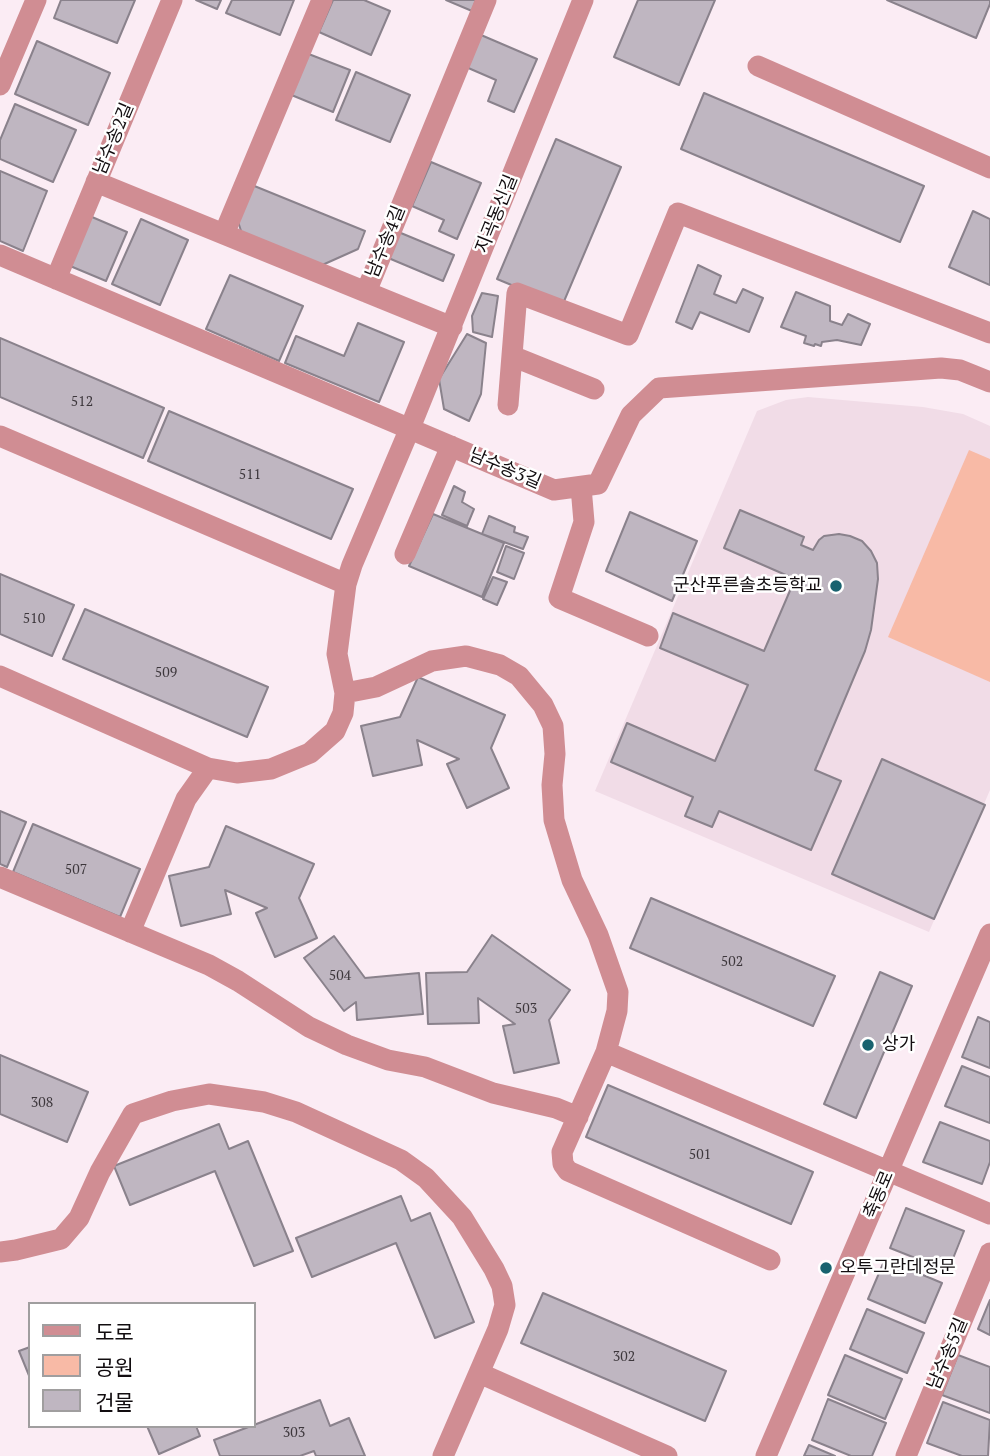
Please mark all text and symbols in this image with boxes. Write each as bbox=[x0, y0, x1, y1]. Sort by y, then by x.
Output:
street label: 남수송2길 bbox=[89, 100, 139, 178]
street label: 지곡동신길 bbox=[471, 172, 523, 256]
street label: 남수송4길 bbox=[362, 203, 410, 281]
house number: 512 bbox=[71, 394, 93, 410]
street label: 남수송3길 bbox=[466, 444, 544, 494]
house number: 511 bbox=[239, 467, 261, 483]
place label: 군산푸른솔초등학교 bbox=[673, 575, 822, 597]
marker: 군산푸른솔초등학교 bbox=[828, 578, 844, 594]
house number: 510 bbox=[23, 611, 45, 627]
house number: 509 bbox=[155, 665, 177, 681]
house number: 507 bbox=[65, 862, 87, 878]
house number: 502 bbox=[721, 954, 743, 970]
house number: 504 bbox=[329, 968, 351, 984]
house number: 503 bbox=[515, 1001, 537, 1017]
place label: 상가 bbox=[882, 1034, 915, 1056]
marker: 상가 bbox=[860, 1037, 876, 1053]
house number: 308 bbox=[31, 1095, 53, 1111]
house number: 501 bbox=[689, 1147, 711, 1163]
street label: 축동로 bbox=[859, 1168, 899, 1222]
place label: 오투그란데정문 bbox=[840, 1257, 956, 1279]
marker: 오투그란데정문 bbox=[818, 1260, 834, 1276]
legend bbox=[28, 1302, 256, 1428]
street label: 남수송5길 bbox=[923, 1315, 973, 1393]
text: 도로 bbox=[95, 1318, 134, 1346]
house number: 302 bbox=[613, 1349, 635, 1365]
text: 공원 bbox=[95, 1353, 134, 1381]
text: 건물 bbox=[95, 1388, 134, 1416]
house number: 303 bbox=[283, 1425, 305, 1441]

